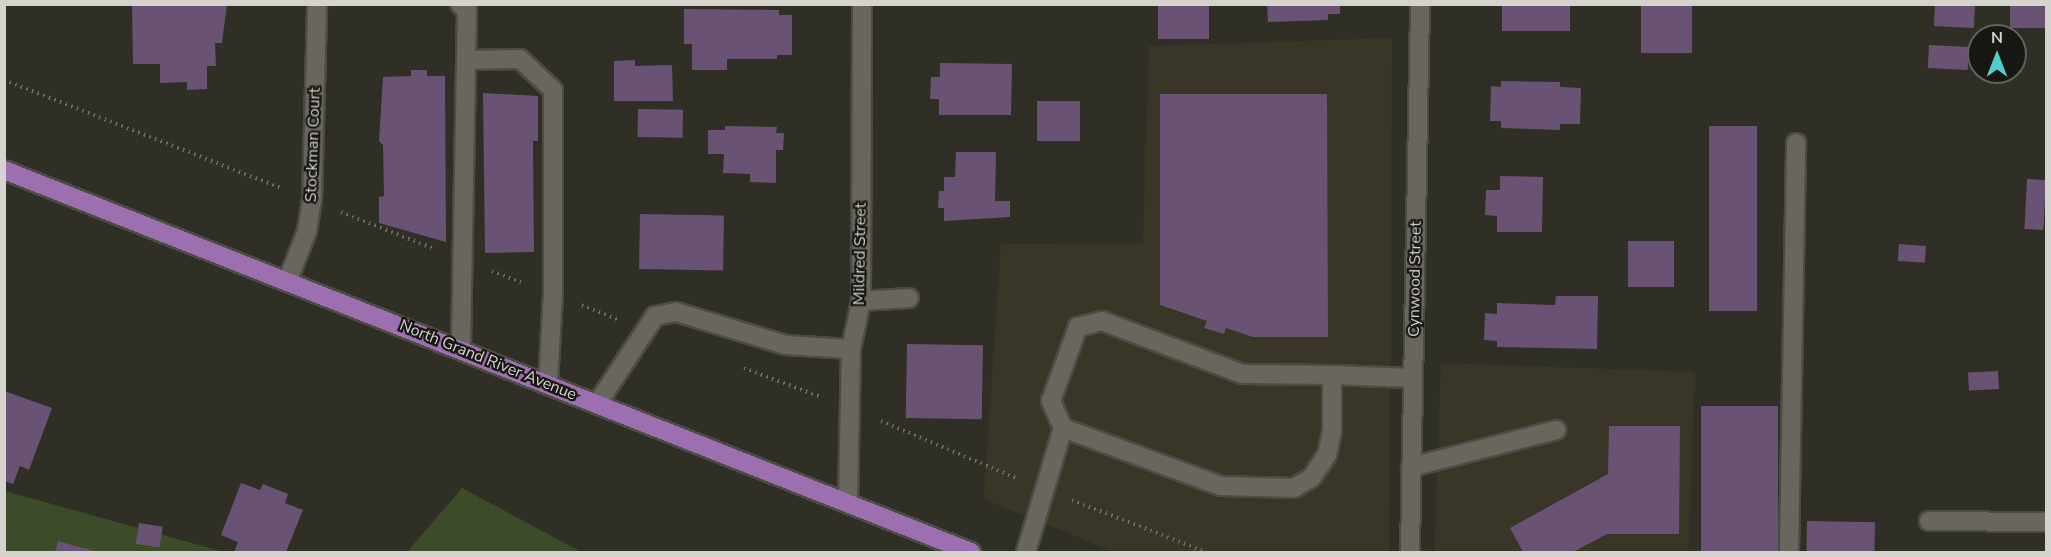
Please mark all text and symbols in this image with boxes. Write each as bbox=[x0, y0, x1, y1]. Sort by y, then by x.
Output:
north arrow bbox=[1967, 24, 2027, 84]
text: N bbox=[1991, 27, 2003, 49]
street label: Stockman Court bbox=[301, 87, 325, 203]
street label: Mildred Street bbox=[850, 203, 870, 305]
street label: Cynwood Street bbox=[1404, 221, 1426, 337]
street label: North Grand River Avenue bbox=[397, 316, 579, 404]

